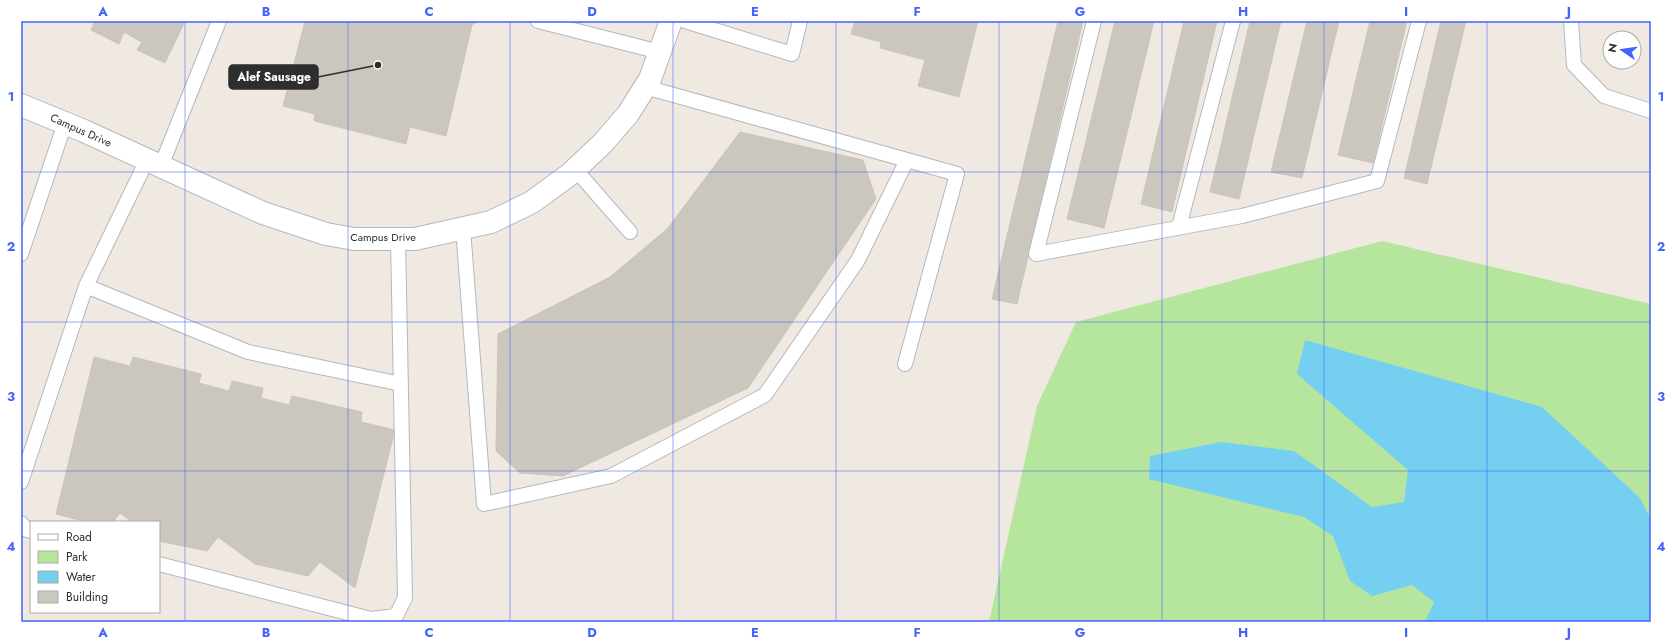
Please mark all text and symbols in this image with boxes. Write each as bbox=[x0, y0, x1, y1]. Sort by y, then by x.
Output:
text: A bbox=[97, 2, 108, 21]
text: B bbox=[262, 2, 271, 21]
text: C bbox=[424, 2, 434, 21]
text: D bbox=[587, 2, 597, 21]
text: E bbox=[751, 2, 759, 21]
text: F bbox=[913, 2, 921, 21]
text: G bbox=[1075, 2, 1086, 21]
text: H bbox=[1238, 2, 1248, 21]
text: I bbox=[1404, 2, 1408, 21]
text: J bbox=[1564, 2, 1571, 21]
north arrow bbox=[1602, 30, 1642, 70]
text: N bbox=[1603, 42, 1621, 54]
callout: Alef Sausage bbox=[229, 65, 318, 89]
text: Alef Sausage bbox=[236, 68, 311, 86]
text: 1 bbox=[8, 87, 14, 106]
text: 1 bbox=[1658, 87, 1664, 106]
street label: Campus Drive bbox=[48, 109, 115, 151]
street label: Campus Drive bbox=[350, 229, 416, 245]
text: 2 bbox=[7, 237, 15, 256]
text: 2 bbox=[1657, 237, 1665, 256]
text: 3 bbox=[7, 387, 15, 406]
text: 3 bbox=[1657, 387, 1665, 406]
legend bbox=[30, 521, 160, 613]
text: Road bbox=[66, 528, 92, 546]
text: 4 bbox=[6, 537, 16, 556]
text: 4 bbox=[1656, 537, 1666, 556]
text: Park bbox=[66, 548, 88, 566]
text: Water bbox=[66, 568, 97, 586]
text: Building bbox=[66, 588, 108, 606]
text: A bbox=[97, 623, 108, 642]
text: B bbox=[262, 623, 271, 642]
text: C bbox=[424, 623, 434, 642]
text: D bbox=[587, 623, 597, 642]
text: E bbox=[751, 623, 759, 642]
text: F bbox=[913, 623, 921, 642]
text: G bbox=[1075, 623, 1086, 642]
text: H bbox=[1238, 623, 1248, 642]
text: I bbox=[1404, 623, 1408, 642]
text: J bbox=[1564, 623, 1571, 642]

